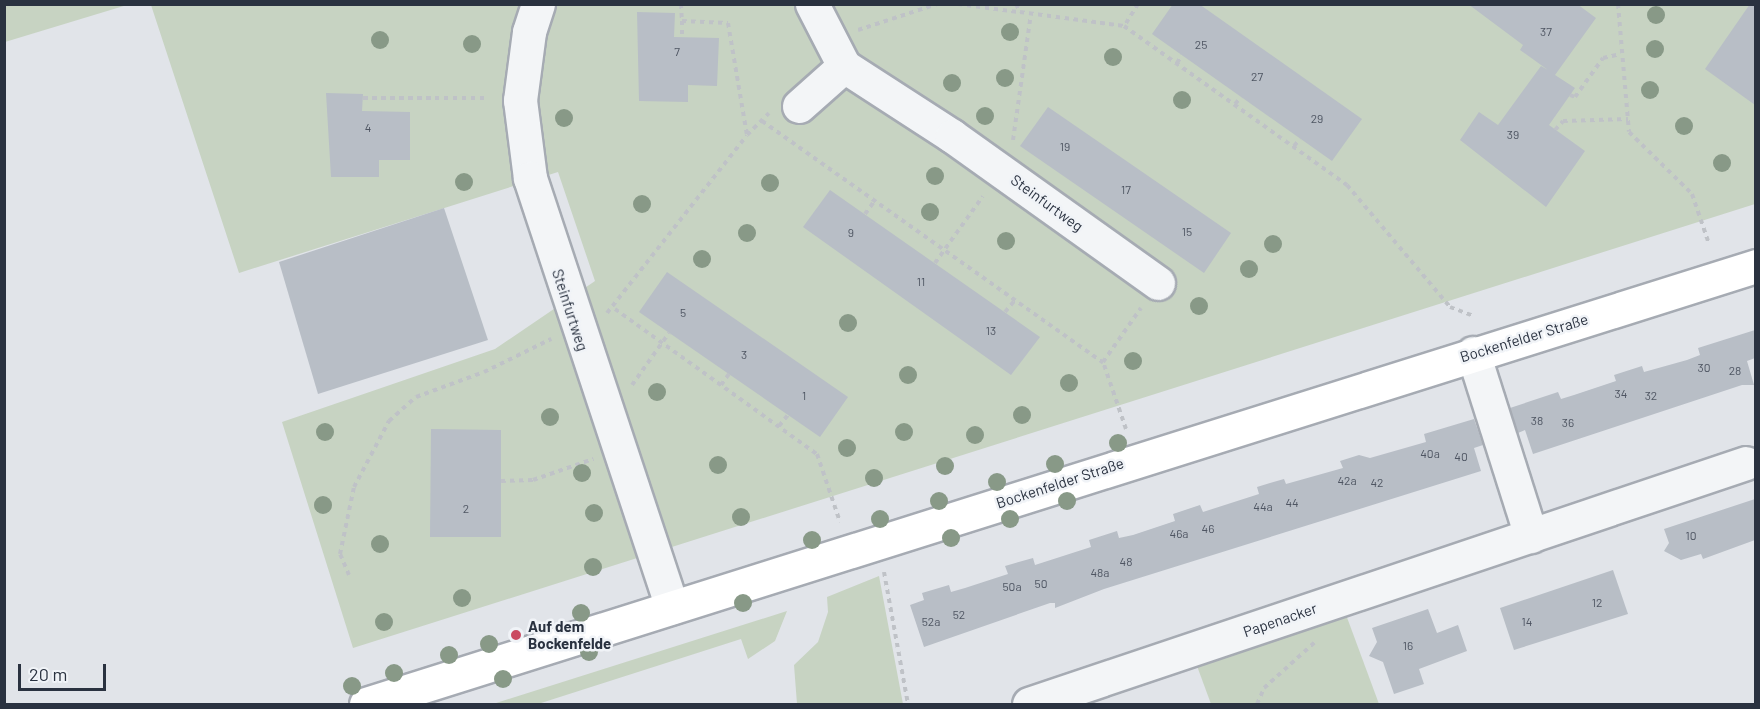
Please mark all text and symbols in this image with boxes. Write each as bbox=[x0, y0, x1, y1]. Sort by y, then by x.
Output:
house number: 37 bbox=[1540, 25, 1552, 39]
house number: 25 bbox=[1195, 38, 1207, 52]
house number: 7 bbox=[674, 45, 680, 59]
house number: 27 bbox=[1251, 70, 1263, 84]
house number: 29 bbox=[1311, 112, 1323, 126]
house number: 4 bbox=[365, 121, 371, 135]
house number: 39 bbox=[1507, 128, 1519, 142]
house number: 19 bbox=[1060, 140, 1070, 154]
street label: Steinfurtweg bbox=[1007, 171, 1087, 235]
house number: 17 bbox=[1121, 183, 1131, 197]
house number: 15 bbox=[1182, 225, 1192, 239]
house number: 9 bbox=[848, 226, 854, 240]
street label: Steinfurtweg bbox=[548, 267, 592, 353]
house number: 11 bbox=[917, 275, 925, 289]
house number: 5 bbox=[680, 306, 686, 320]
street label: Bockenfelder Straße bbox=[1458, 310, 1590, 366]
house number: 13 bbox=[986, 324, 996, 338]
house number: 3 bbox=[741, 348, 747, 362]
house number: 30 bbox=[1698, 361, 1710, 375]
house number: 28 bbox=[1729, 364, 1741, 378]
house number: 34 bbox=[1615, 387, 1627, 401]
house number: 1 bbox=[802, 389, 806, 403]
house number: 32 bbox=[1645, 389, 1657, 403]
house number: 38 bbox=[1531, 414, 1543, 428]
house number: 36 bbox=[1562, 416, 1574, 430]
house number: 40a bbox=[1420, 447, 1440, 461]
house number: 40 bbox=[1454, 450, 1468, 464]
street label: Bockenfelder Straße bbox=[994, 454, 1126, 512]
house number: 42a bbox=[1337, 474, 1357, 488]
house number: 42 bbox=[1370, 476, 1384, 490]
house number: 44 bbox=[1285, 496, 1299, 510]
house number: 44a bbox=[1253, 500, 1273, 514]
house number: 2 bbox=[463, 502, 469, 516]
house number: 46 bbox=[1202, 522, 1214, 536]
house number: 46a bbox=[1170, 527, 1188, 541]
house number: 10 bbox=[1686, 529, 1696, 543]
house number: 48 bbox=[1120, 555, 1132, 569]
house number: 48a bbox=[1091, 566, 1109, 580]
house number: 50 bbox=[1035, 577, 1047, 591]
house number: 50a bbox=[1002, 580, 1022, 594]
house number: 12 bbox=[1592, 596, 1602, 610]
street label: Papenacker bbox=[1241, 599, 1319, 641]
house number: 52 bbox=[953, 608, 965, 622]
house number: 52a bbox=[922, 615, 940, 629]
house number: 14 bbox=[1522, 615, 1532, 629]
place label: Auf dem Bockenfelde bbox=[528, 617, 611, 652]
marker: Auf dem Bockenfelde bbox=[509, 628, 523, 642]
house number: 16 bbox=[1403, 639, 1413, 653]
scale bar bbox=[21, 652, 110, 690]
text: 20 m bbox=[29, 663, 67, 685]

